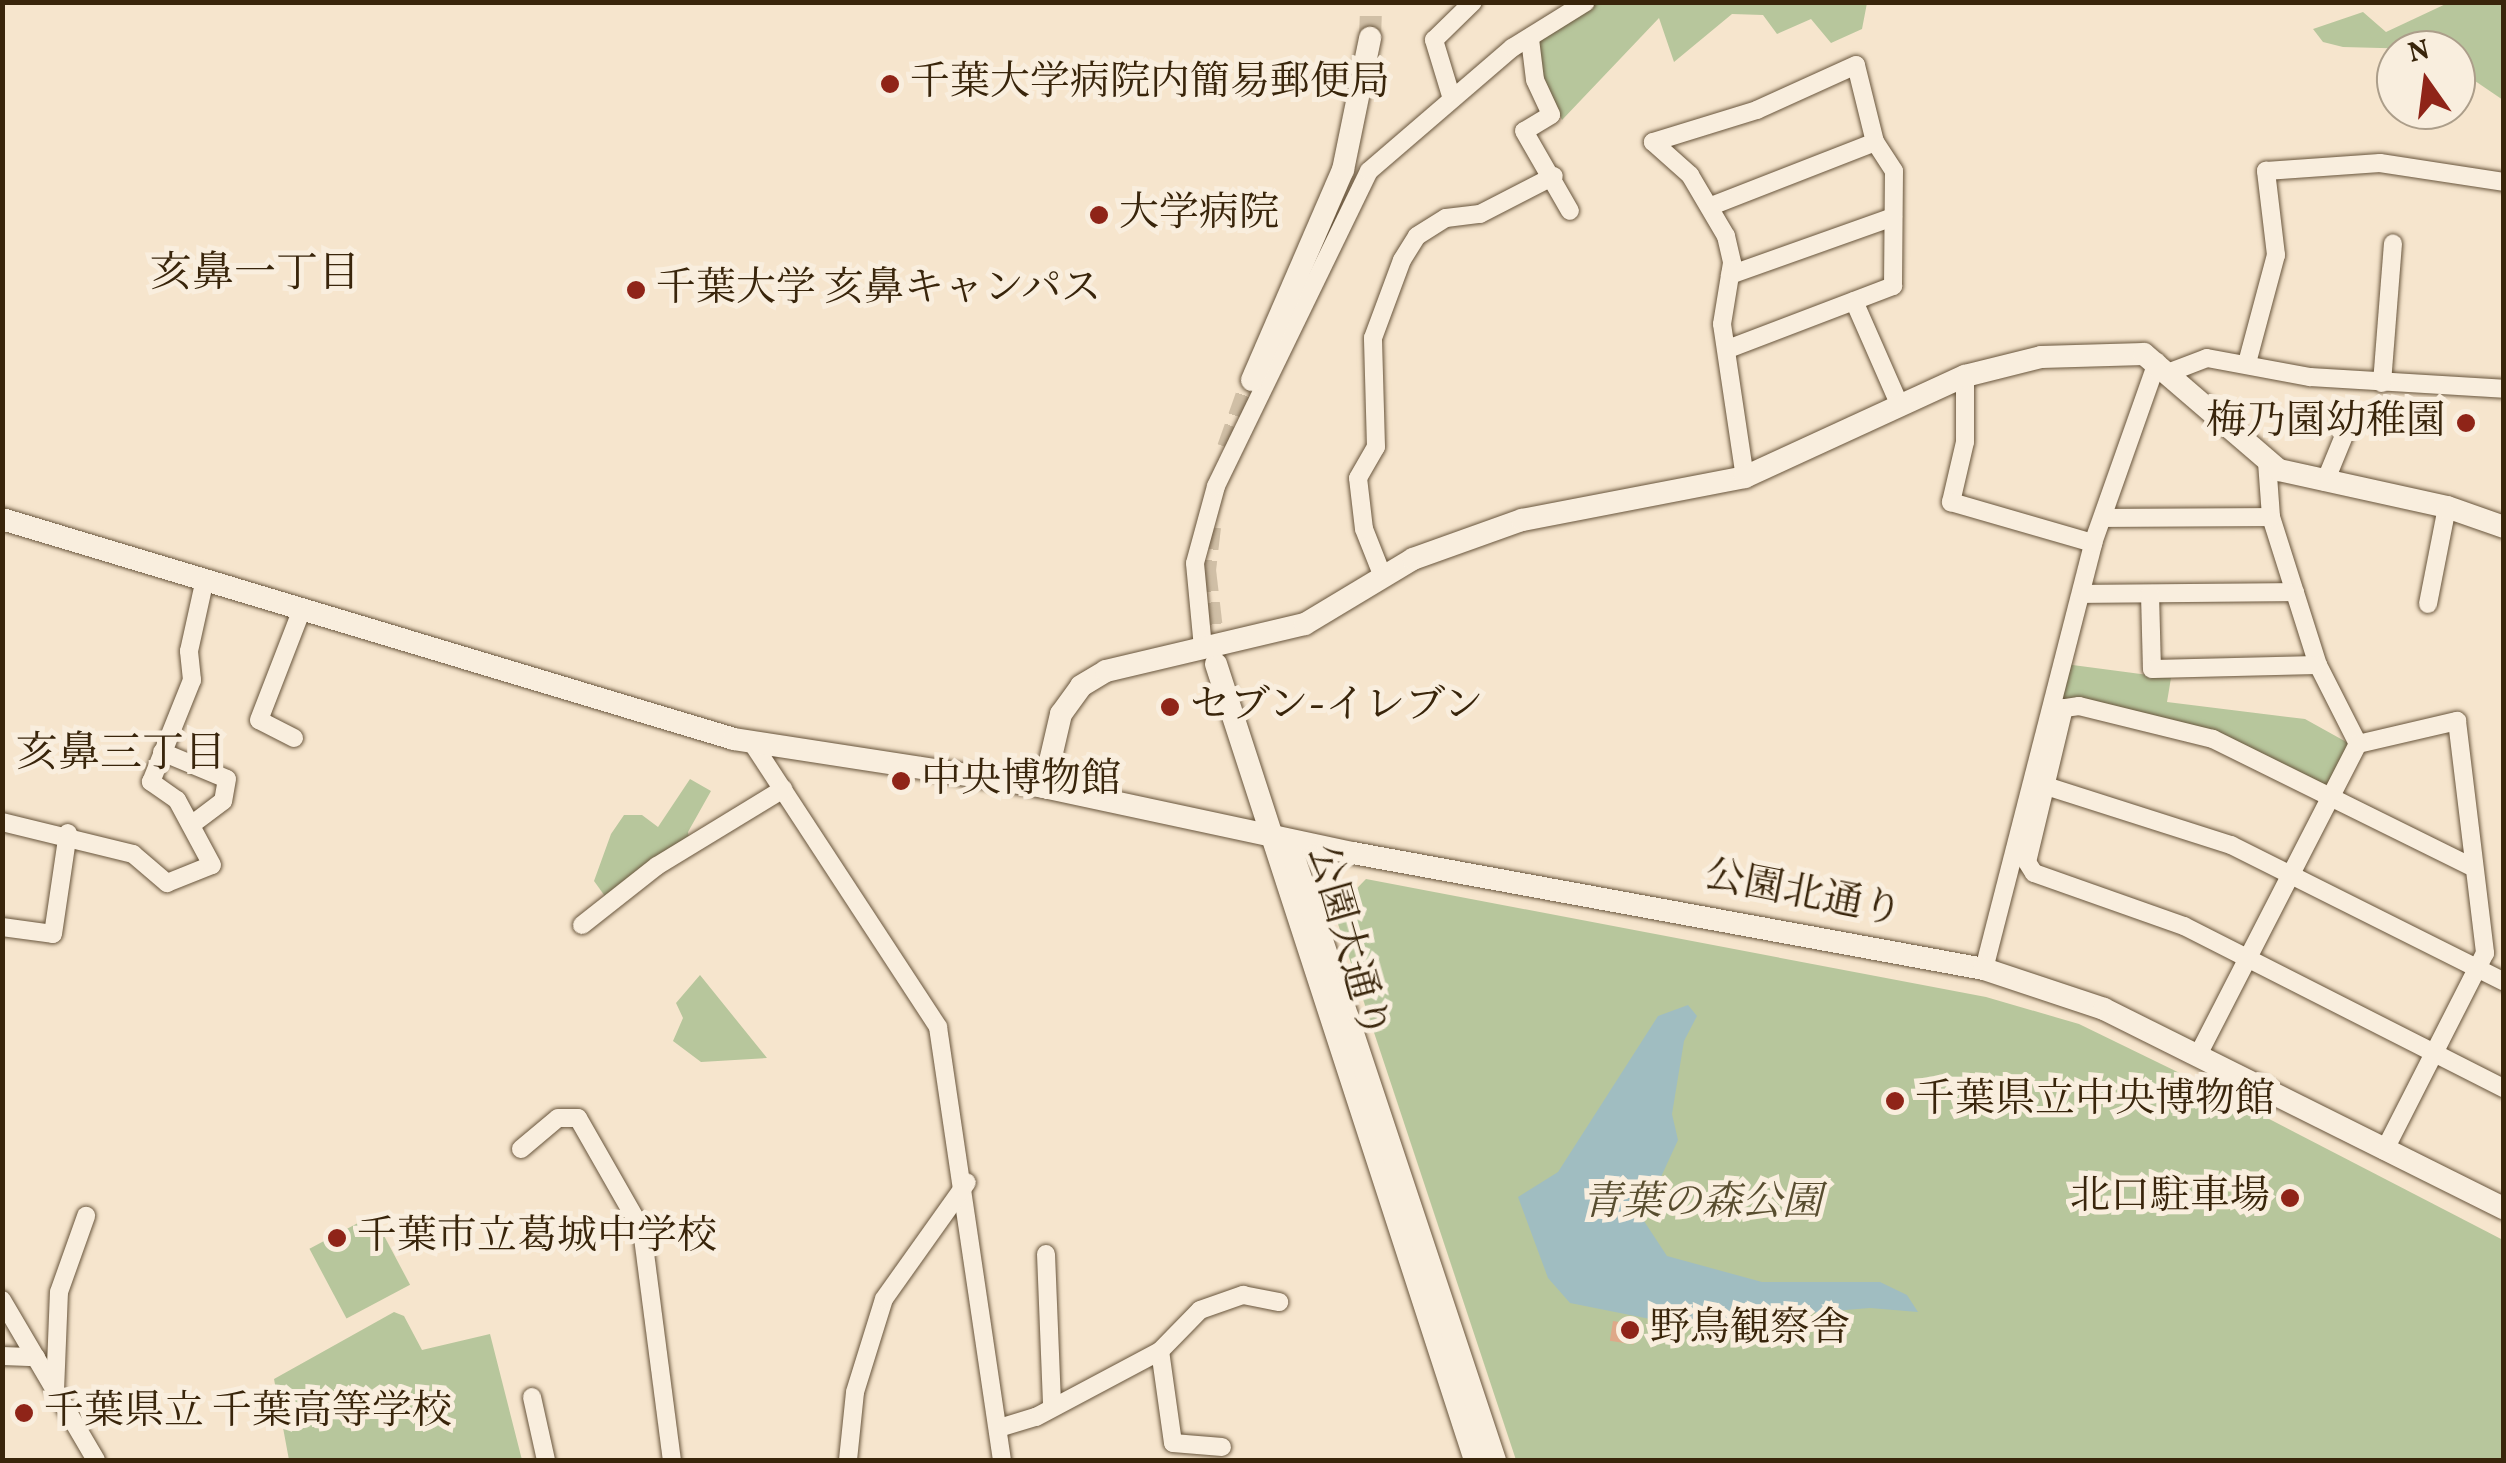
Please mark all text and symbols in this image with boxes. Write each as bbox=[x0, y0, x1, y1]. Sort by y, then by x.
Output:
north arrow bbox=[2376, 30, 2476, 130]
text: N bbox=[2405, 31, 2434, 74]
place label: 千葉大学病院内簡易郵便局 bbox=[910, 60, 1390, 108]
marker: 千葉大学病院内簡易郵便局 bbox=[879, 73, 901, 95]
place label: 大学病院 bbox=[1119, 191, 1279, 239]
marker: 大学病院 bbox=[1088, 204, 1110, 226]
district label: 亥鼻一丁目 bbox=[150, 251, 360, 301]
place label: 千葉大学 亥鼻キャンパス bbox=[656, 266, 1104, 314]
marker: 千葉大学 亥鼻キャンパス bbox=[625, 279, 647, 301]
place label: 梅乃園幼稚園 bbox=[2206, 399, 2446, 447]
marker: 梅乃園幼稚園 bbox=[2455, 412, 2477, 434]
place label: セブン-イレブン bbox=[1190, 683, 1487, 731]
marker: セブン-イレブン bbox=[1159, 696, 1181, 718]
district label: 亥鼻三丁目 bbox=[16, 731, 226, 781]
place label: 中央博物館 bbox=[921, 757, 1121, 805]
marker: 中央博物館 bbox=[890, 770, 912, 792]
street label: 公園大通り bbox=[1295, 839, 1397, 1045]
street label: 公園北通り bbox=[1700, 852, 1906, 938]
place label: 千葉県立中央博物館 bbox=[1915, 1077, 2275, 1125]
marker: 千葉県立中央博物館 bbox=[1884, 1090, 1906, 1112]
place label: 北口駐車場 bbox=[2070, 1174, 2270, 1222]
park label: 青葉の森公園 bbox=[1582, 1180, 1822, 1228]
marker: 北口駐車場 bbox=[2279, 1187, 2301, 1209]
place label: 千葉市立葛城中学校 bbox=[357, 1214, 717, 1262]
marker: 千葉市立葛城中学校 bbox=[326, 1227, 348, 1249]
place label: 野鳥観察舎 bbox=[1650, 1306, 1850, 1354]
marker: 野鳥観察舎 bbox=[1619, 1319, 1641, 1341]
place label: 千葉県立 千葉高等学校 bbox=[44, 1389, 452, 1437]
marker: 千葉県立 千葉高等学校 bbox=[13, 1402, 35, 1424]

